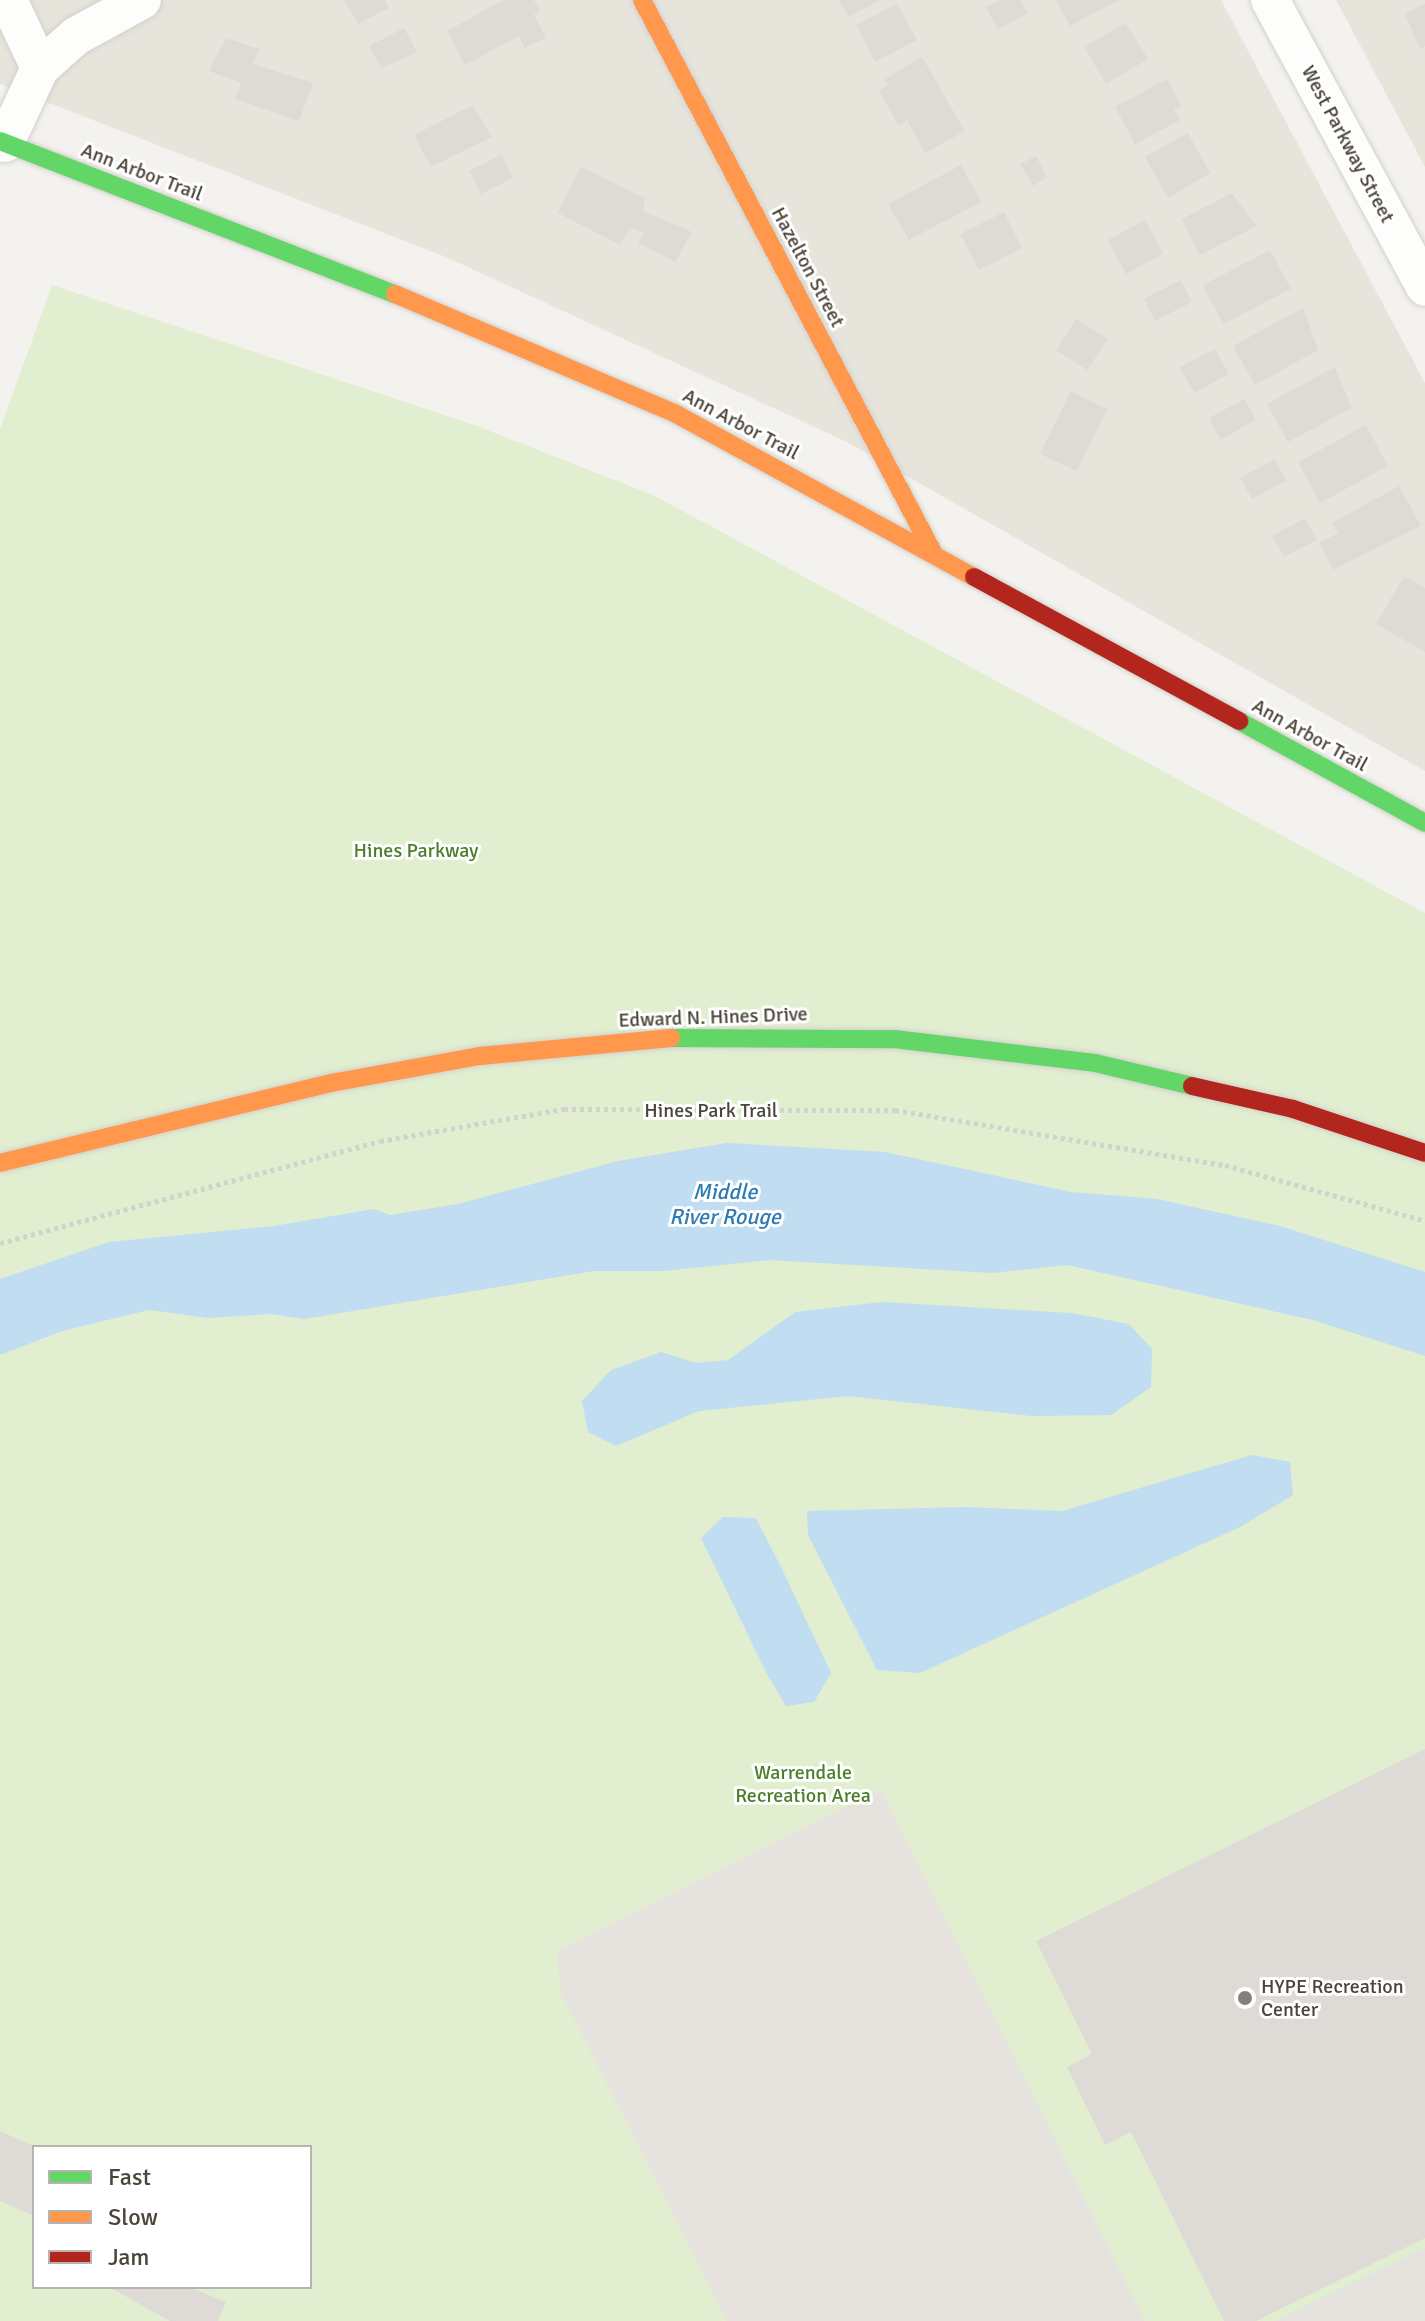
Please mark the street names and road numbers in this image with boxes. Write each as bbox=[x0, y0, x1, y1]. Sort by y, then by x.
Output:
street label: West Parkway Street bbox=[1296, 61, 1400, 227]
street label: Ann Arbor Trail bbox=[78, 138, 206, 206]
street label: Hazelton Street bbox=[766, 203, 850, 331]
street label: Ann Arbor Trail bbox=[679, 383, 803, 465]
street label: Ann Arbor Trail bbox=[1248, 693, 1372, 777]
street label: Edward N. Hines Drive bbox=[618, 1002, 808, 1032]
street label: Hines Park Trail bbox=[644, 1098, 778, 1122]

